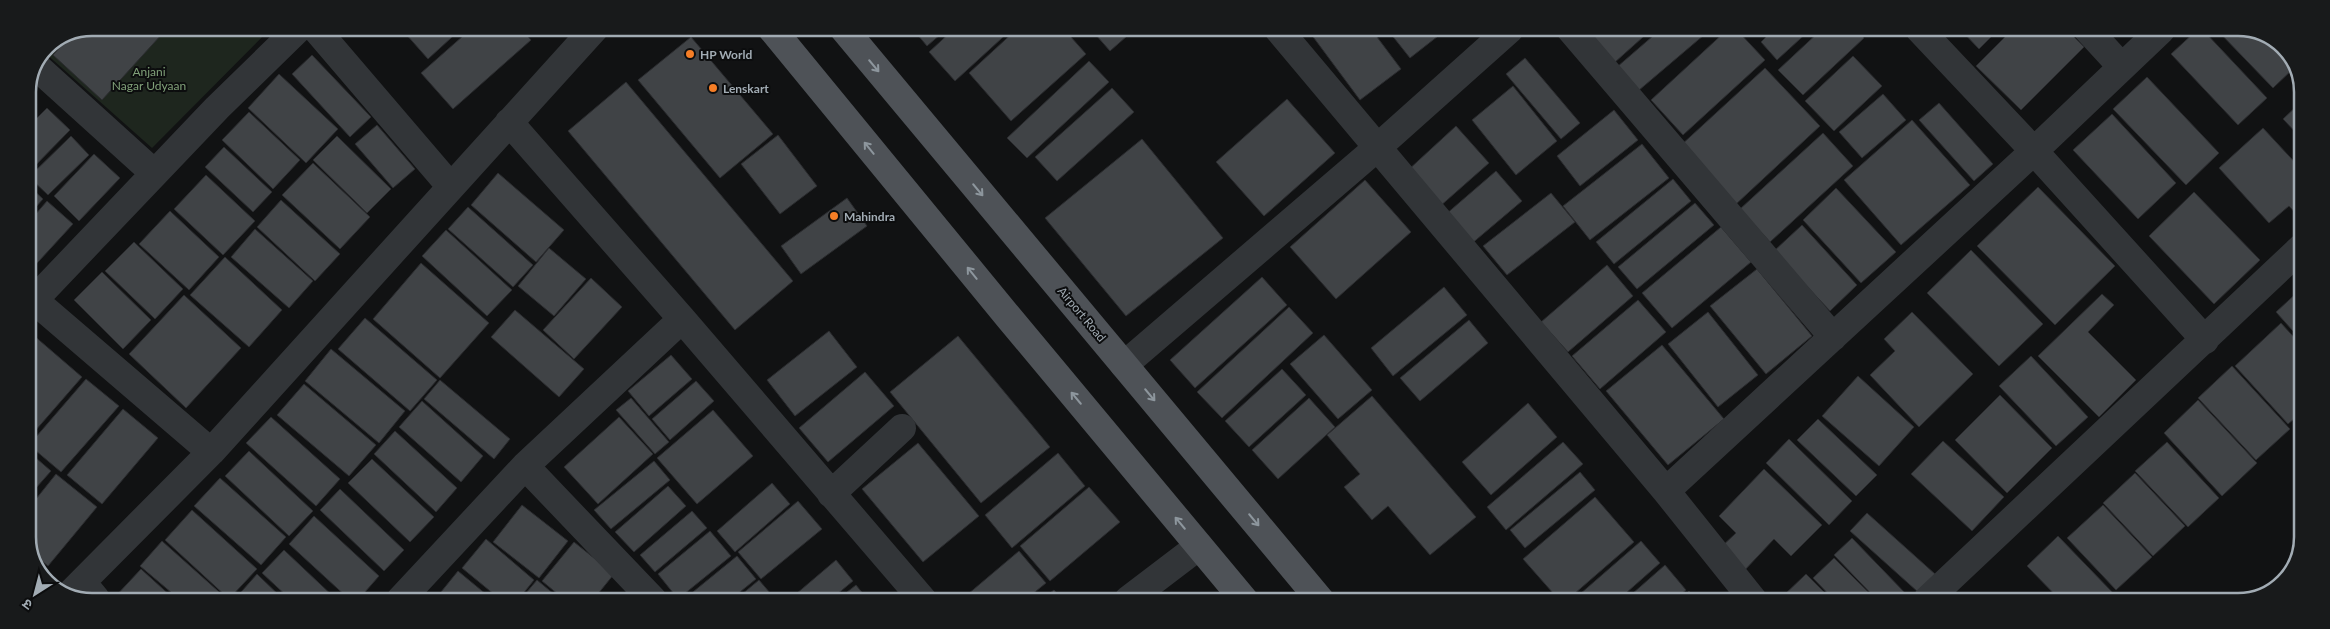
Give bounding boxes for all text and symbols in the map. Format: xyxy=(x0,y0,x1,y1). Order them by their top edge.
place label: HP World xyxy=(700,47,752,62)
marker: HP World xyxy=(684,48,696,60)
one-way arrow xyxy=(868,59,879,72)
park label: Anjani Nagar Udyaan xyxy=(112,64,186,93)
place label: Lenskart xyxy=(723,81,769,96)
marker: Lenskart xyxy=(707,82,719,94)
one-way arrow xyxy=(864,141,875,154)
one-way arrow xyxy=(972,184,984,197)
place label: Mahindra xyxy=(844,209,895,224)
marker: Mahindra xyxy=(828,210,840,222)
one-way arrow xyxy=(967,267,978,280)
street label: Airport Road xyxy=(1055,283,1109,345)
one-way arrow xyxy=(1144,389,1155,402)
one-way arrow xyxy=(1070,392,1082,405)
one-way arrow xyxy=(1248,513,1259,526)
one-way arrow xyxy=(1175,517,1186,530)
north arrow xyxy=(10,569,60,619)
text: उ xyxy=(18,595,35,614)

